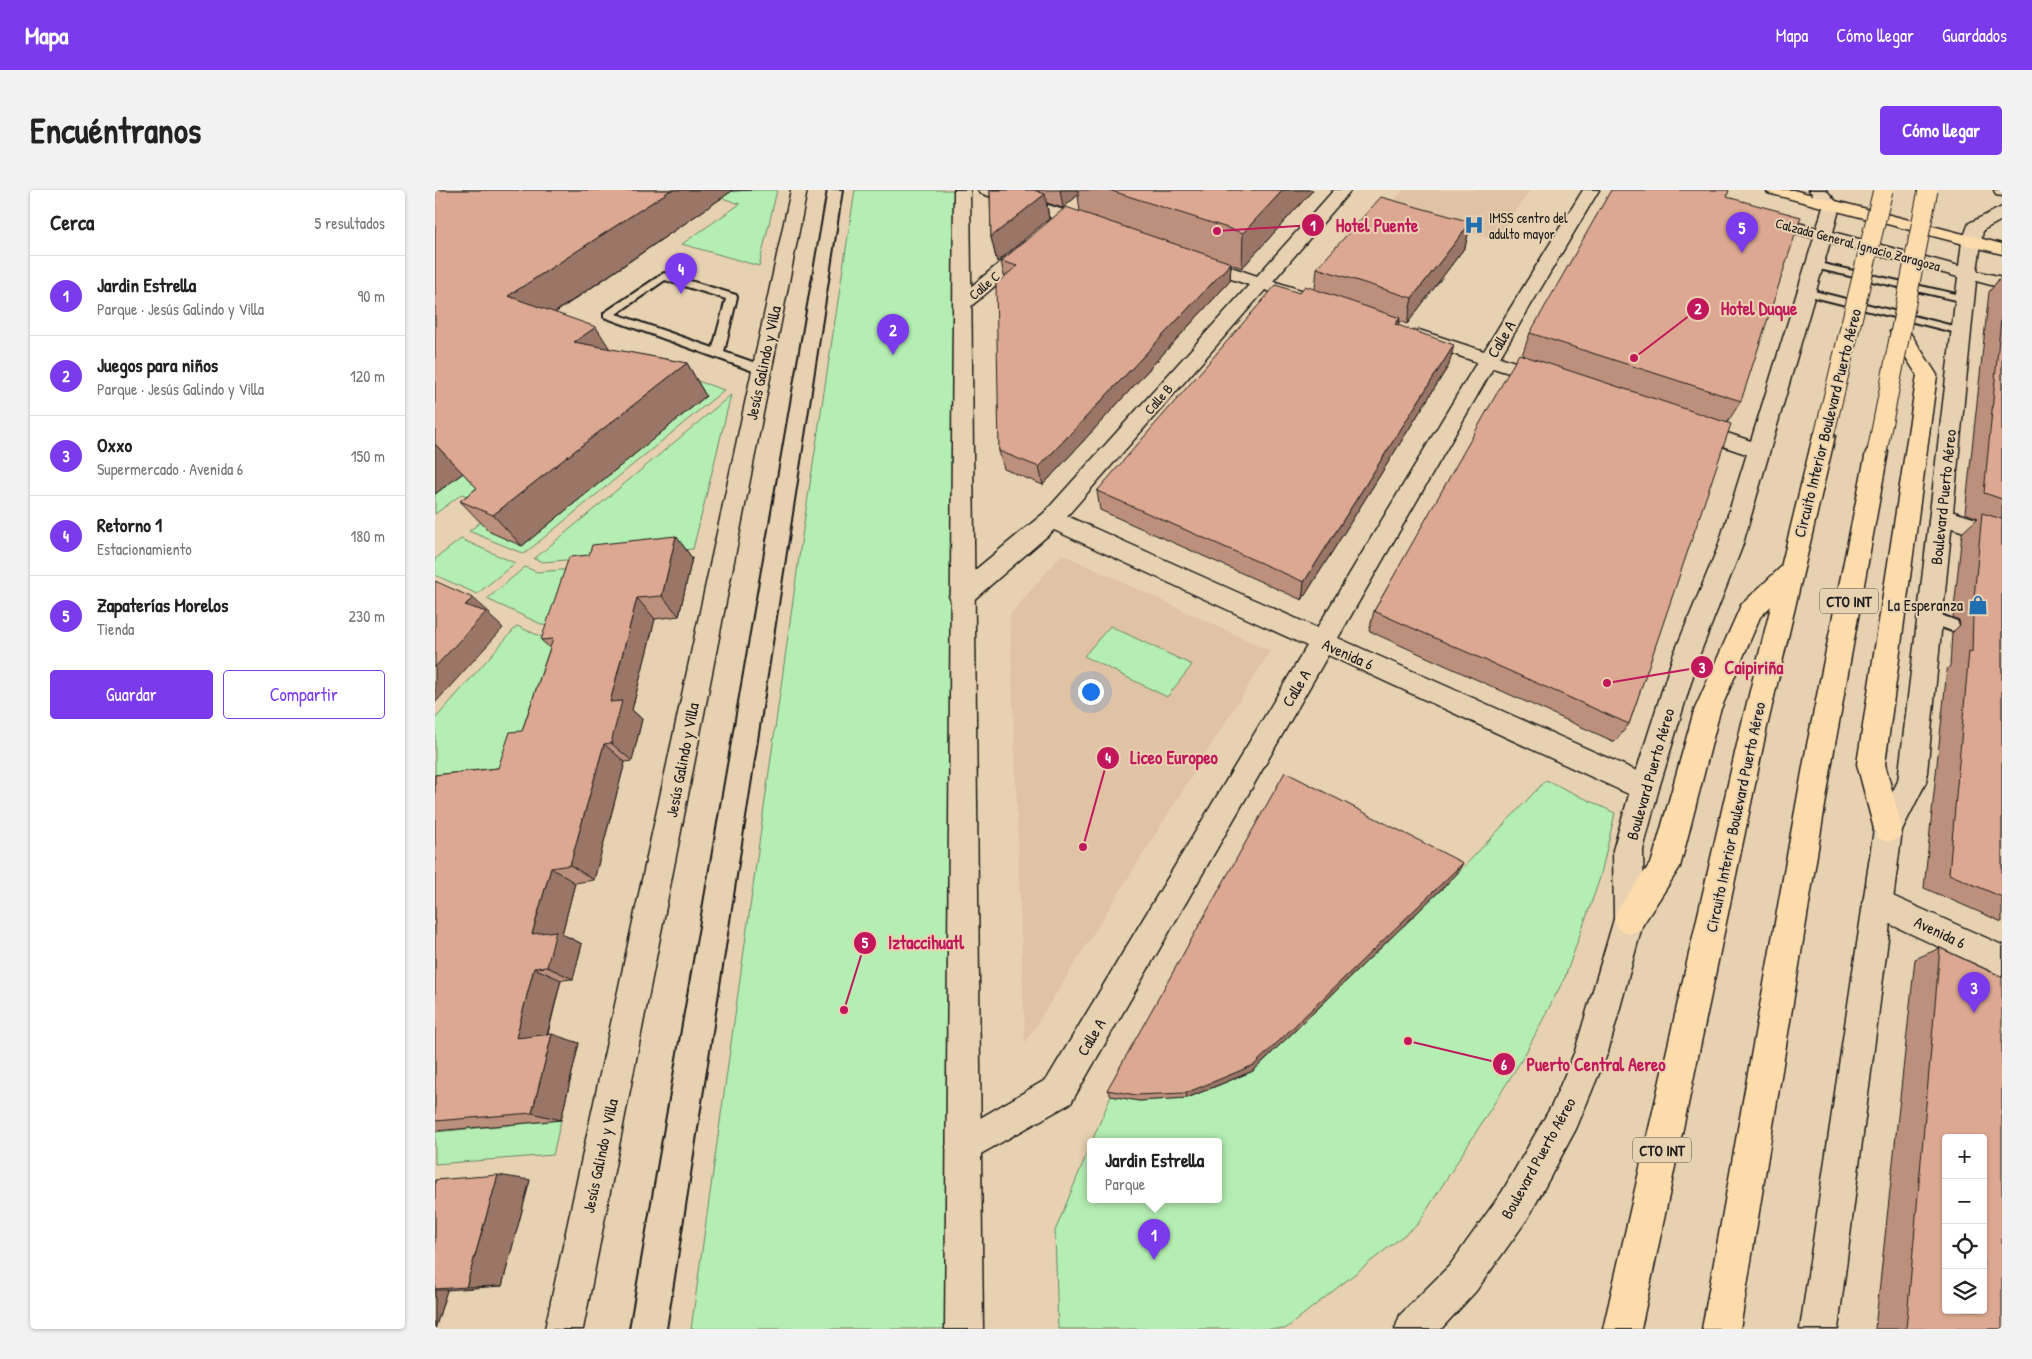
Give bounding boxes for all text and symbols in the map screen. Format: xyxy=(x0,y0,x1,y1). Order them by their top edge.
text: Mapa xyxy=(25,19,68,51)
text: Mapa xyxy=(1776,23,1808,48)
text: Cómo llegar xyxy=(1836,23,1914,48)
text: Guardados xyxy=(1942,23,2007,48)
button: Cómo llegar xyxy=(1880,106,2002,155)
text: Encuéntranos xyxy=(30,107,201,154)
text: Cerca xyxy=(50,208,94,237)
place label: IMSS centro del adulto mayor xyxy=(1489,208,1568,244)
callout: Hotel Puente xyxy=(1301,209,1428,242)
text: 5 resultados xyxy=(315,212,385,234)
pin: 5 xyxy=(1726,212,1758,253)
text: Hotel Puente xyxy=(1336,213,1419,238)
street label: Calzada General Ignacio Zaragoza xyxy=(1773,213,1943,276)
hospital icon: IMSS centro del adulto mayor xyxy=(1463,214,1485,236)
text: 1 xyxy=(1310,215,1316,236)
pin: 4 xyxy=(665,253,697,294)
street label: Calle C xyxy=(964,266,1004,304)
text: Jardin Estrella xyxy=(97,272,196,298)
text: 1 xyxy=(63,285,69,307)
text: 90 m xyxy=(357,285,385,307)
callout: Hotel Duque xyxy=(1686,292,1807,325)
text: Hotel Duque xyxy=(1721,296,1798,322)
text: Parque · Jesús Galindo y Villa xyxy=(97,298,264,320)
text: 2 xyxy=(1694,298,1702,319)
street label: Jesús Galindo y Villa xyxy=(740,304,786,422)
street label: Circuito Interior Boulevard Puerto Aéreo xyxy=(1788,306,1866,540)
pin: 2 xyxy=(877,314,909,355)
street label: Calle A xyxy=(1481,316,1521,362)
text: Juegos para niños xyxy=(97,352,218,378)
text: 2 xyxy=(62,365,70,387)
text: 120 m xyxy=(350,365,385,387)
text: Parque · Jesús Galindo y Villa xyxy=(97,378,264,400)
street label: Calle B xyxy=(1139,380,1177,418)
street label: Boulevard Puerto Aéreo xyxy=(1925,428,1961,566)
text: Oxxo xyxy=(97,432,132,458)
text: 3 xyxy=(62,445,70,467)
text: 150 m xyxy=(351,445,385,467)
text: Supermercado · Avenida 6 xyxy=(97,458,243,480)
text: Retorno 1 xyxy=(97,512,162,538)
text: 4 xyxy=(63,525,69,547)
text: 180 m xyxy=(351,525,385,547)
text: Estacionamiento xyxy=(97,538,192,560)
road number: CTO INT xyxy=(1820,588,1878,614)
text: Zapaterías Morelos xyxy=(97,592,228,618)
place label: La Esperanza xyxy=(1888,594,1963,616)
shop icon: La Esperanza xyxy=(1967,594,1989,616)
text: 5 xyxy=(63,605,69,627)
text: 230 m xyxy=(349,605,385,627)
text: Tienda xyxy=(97,618,134,640)
street label: Avenida 6 xyxy=(1319,633,1377,675)
callout: Caipiriña xyxy=(1689,651,1793,684)
text: Caipiriña xyxy=(1725,655,1784,681)
text: 3 xyxy=(1699,657,1706,678)
street label: Calle A xyxy=(1276,665,1316,711)
button: Guardar xyxy=(50,670,213,719)
button: Compartir xyxy=(223,670,385,719)
your location xyxy=(1078,679,1104,705)
street label: Circuito Interior Boulevard Puerto Aéreo xyxy=(1700,699,1770,934)
street label: Jesús Galindo y Villa xyxy=(660,701,704,819)
street label: Boulevard Puerto Aéreo xyxy=(1621,705,1679,842)
callout: Liceo Europeo xyxy=(1095,741,1228,774)
text: Liceo Europeo xyxy=(1130,745,1219,771)
text: 4 xyxy=(1105,747,1111,768)
street label: Avenida 6 xyxy=(1911,911,1969,953)
callout: Iztaccihuatl xyxy=(853,926,974,959)
text: Iztaccihuatl xyxy=(888,930,965,955)
text: 5 xyxy=(862,932,869,953)
pin: 3 xyxy=(1958,972,1990,1013)
street label: Calle A xyxy=(1071,1014,1111,1060)
callout: Puerto Central Aereo xyxy=(1491,1048,1675,1081)
text: Puerto Central Aereo xyxy=(1526,1052,1666,1077)
text: 6 xyxy=(1501,1054,1507,1075)
street label: Boulevard Puerto Aéreo xyxy=(1495,1093,1581,1223)
street label: Jesús Galindo y Villa xyxy=(577,1097,623,1215)
map controls xyxy=(1942,1134,1987,1314)
button: + xyxy=(1942,1134,1987,1179)
popup xyxy=(1087,1138,1222,1203)
road number: CTO INT xyxy=(1633,1138,1691,1162)
text: Jardin Estrella xyxy=(1105,1147,1204,1173)
text: Parque xyxy=(1105,1173,1145,1195)
button: − xyxy=(1942,1179,1987,1224)
pin: 1 xyxy=(1138,1219,1170,1260)
button: locate xyxy=(1942,1224,1987,1269)
button: layers xyxy=(1942,1269,1987,1314)

